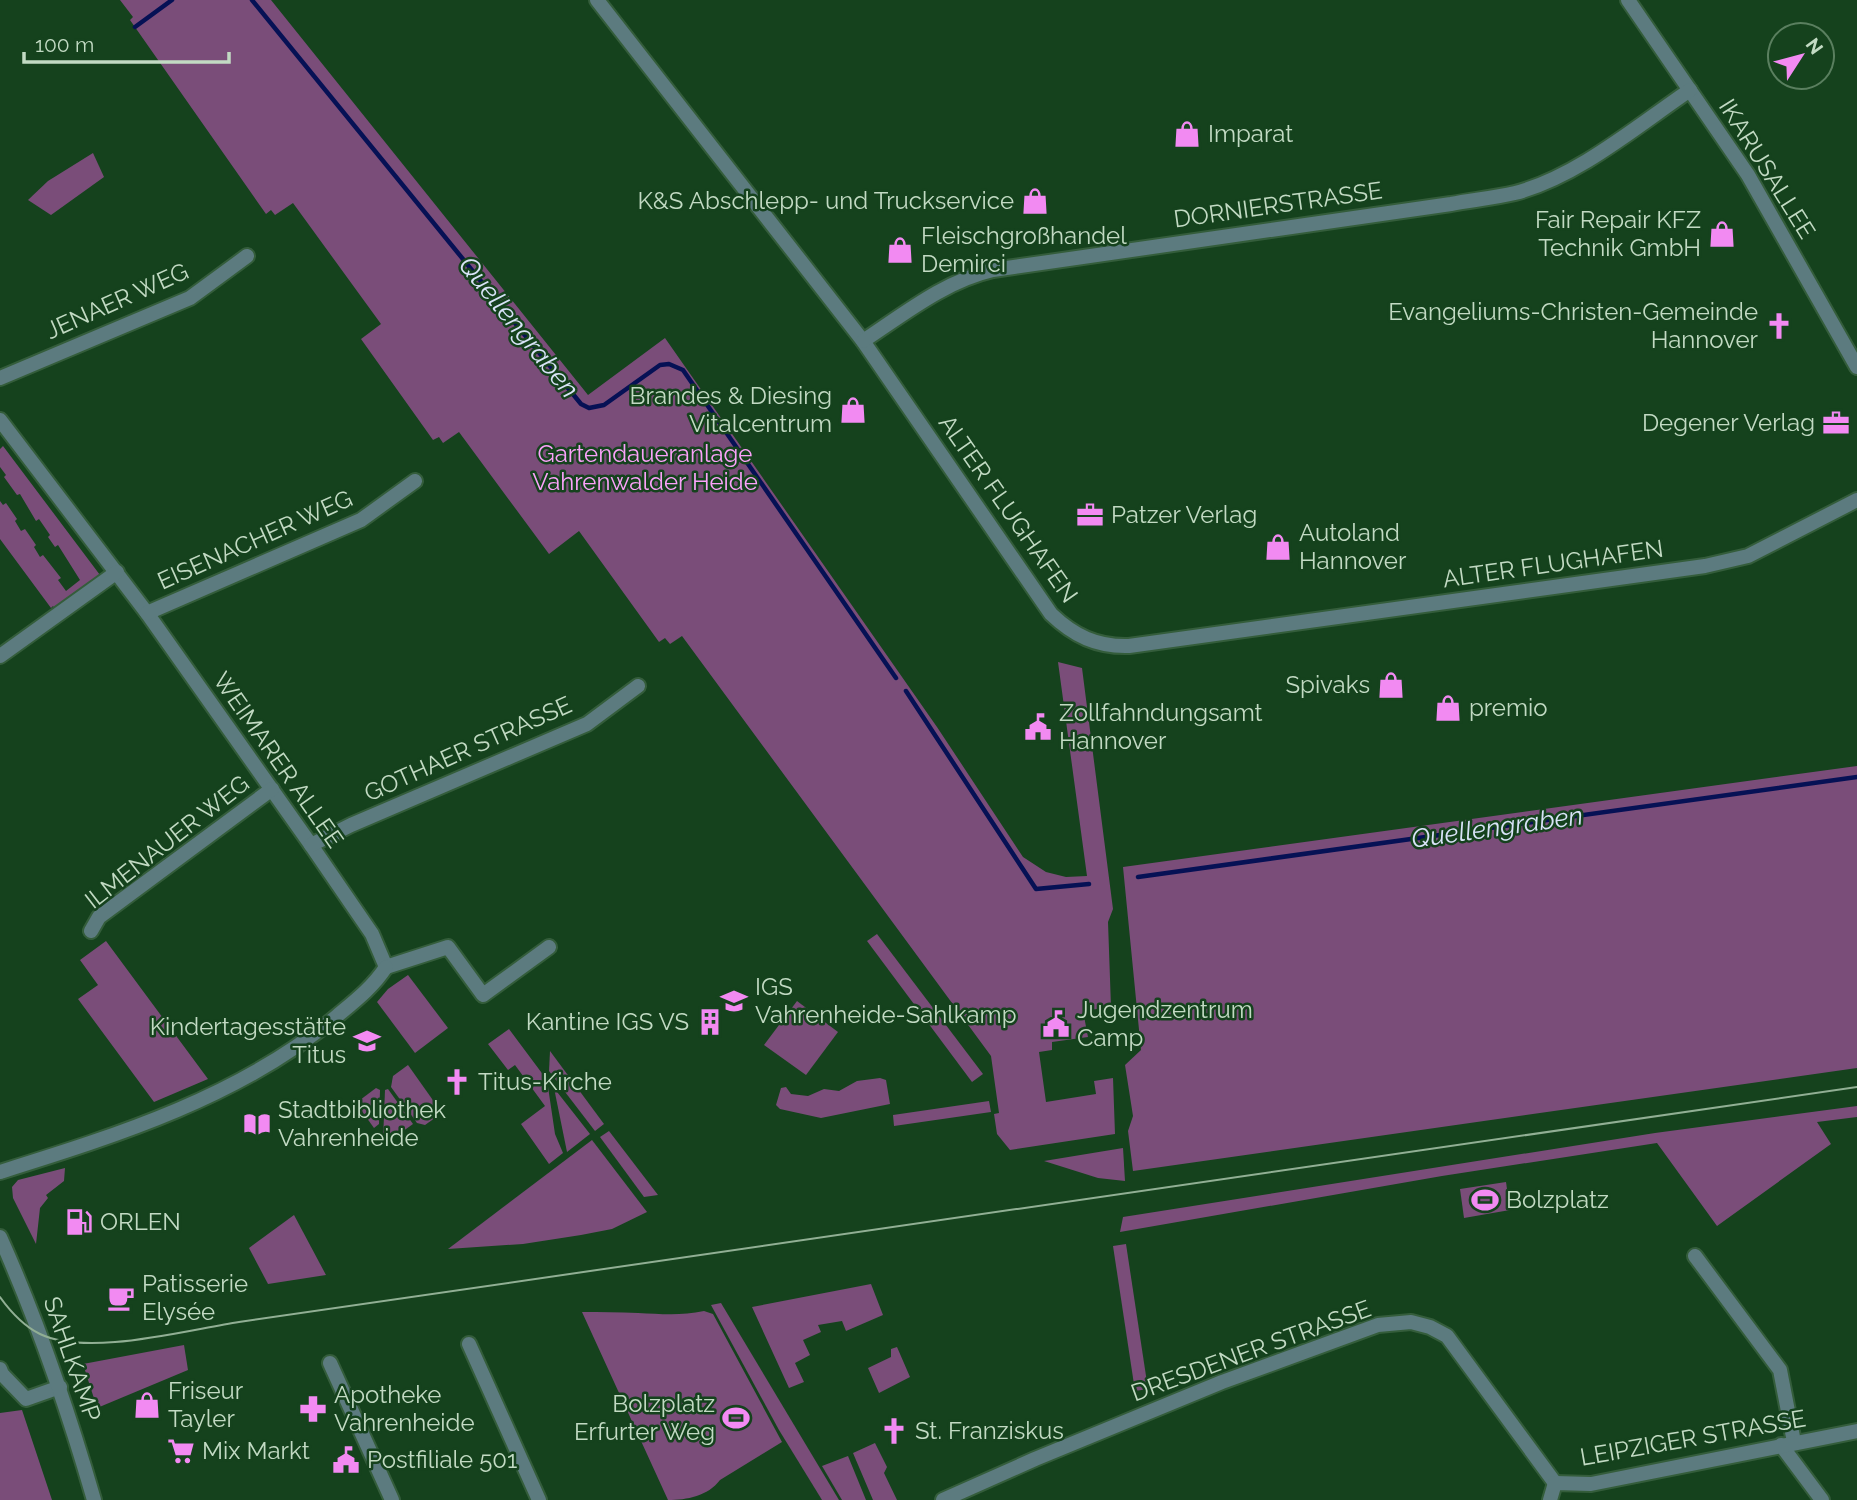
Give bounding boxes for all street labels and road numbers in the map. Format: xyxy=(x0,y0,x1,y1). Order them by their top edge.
street label: IKARUSALLEE xyxy=(1713,94,1822,244)
street label: DORNIERSTRASSE xyxy=(1172,176,1384,233)
street label: JENAER WEG xyxy=(41,256,193,345)
street label: ALTER FLUGHAFEN xyxy=(933,409,1084,608)
street label: EISENACHER WEG xyxy=(153,484,357,596)
street label: ALTER FLUGHAFEN xyxy=(1441,534,1665,593)
street label: WEIMARER ALLEE xyxy=(207,666,350,853)
street label: GOTHAER STRASSE xyxy=(360,690,576,807)
street label: ILMENAUER WEG xyxy=(79,769,254,915)
street label: SAHLKAMP xyxy=(38,1293,107,1425)
street label: DRESDENER STRASSE xyxy=(1127,1294,1375,1407)
street label: LEIPZIGER STRASSE xyxy=(1578,1403,1808,1472)

